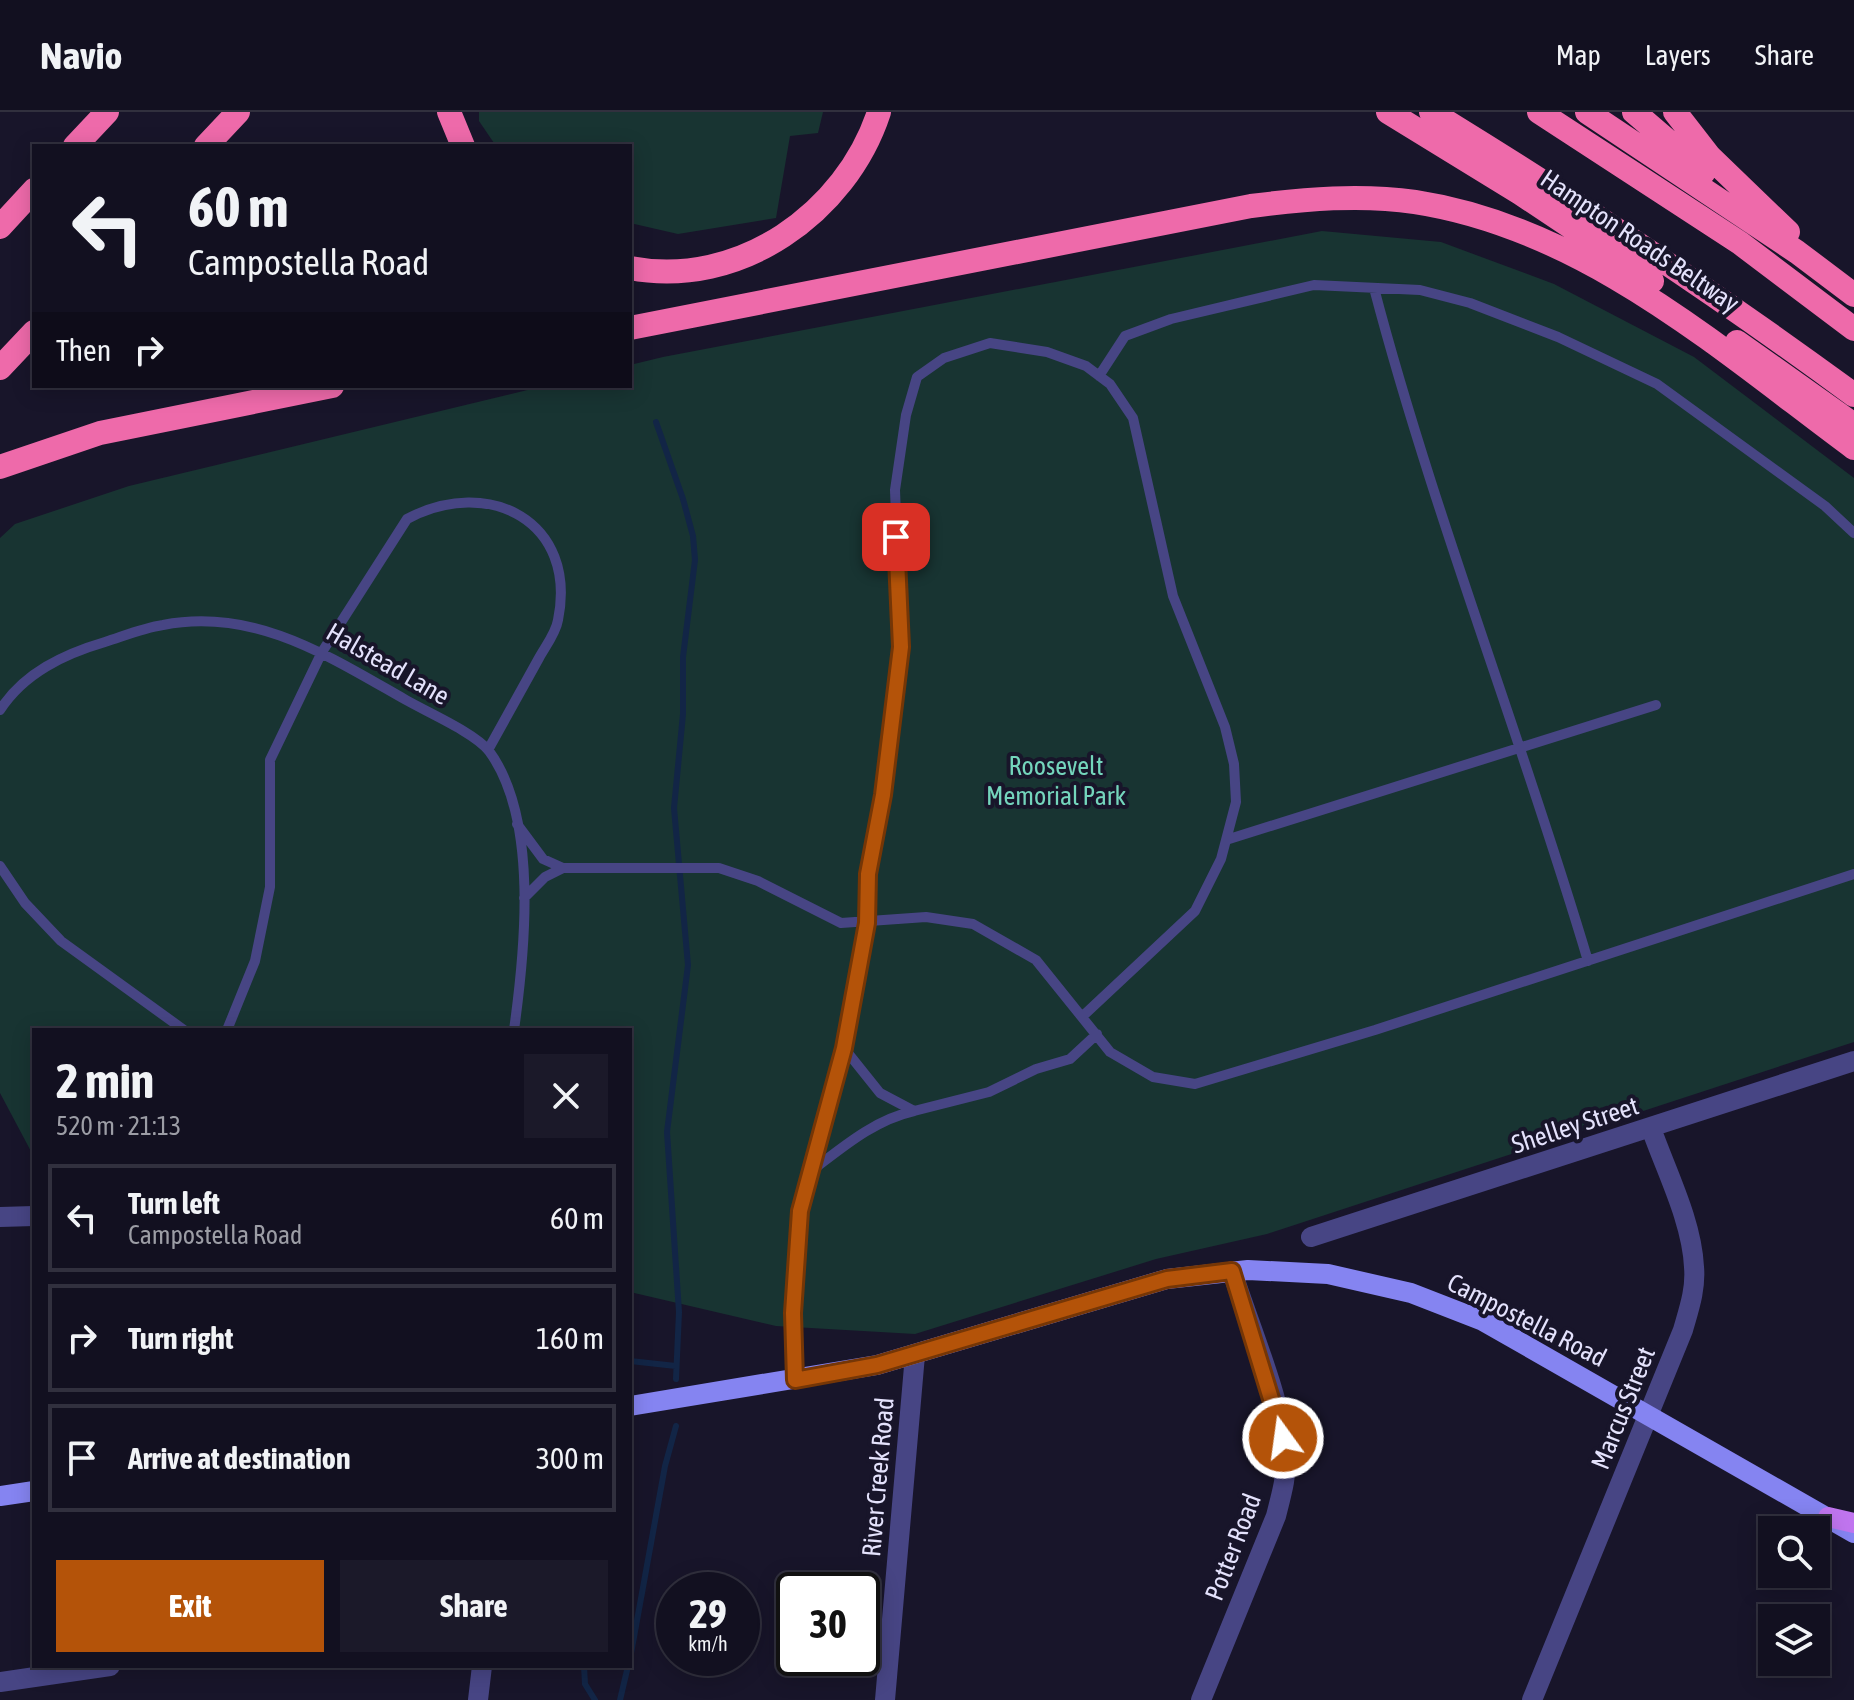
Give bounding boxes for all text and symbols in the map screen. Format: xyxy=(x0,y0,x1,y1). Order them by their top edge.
text: Navio xyxy=(40,34,122,77)
text: Map xyxy=(1556,39,1601,71)
text: Layers xyxy=(1645,39,1711,71)
text: Share xyxy=(1755,39,1814,71)
street label: Hampton Roads Beltway xyxy=(1535,163,1745,319)
text: 60 m xyxy=(188,175,289,239)
icon: left xyxy=(56,176,160,280)
text: Campostella Road xyxy=(188,241,429,283)
icon: right xyxy=(127,328,171,372)
text: Then xyxy=(56,333,111,367)
pin xyxy=(862,503,930,571)
icon: arrive xyxy=(874,515,918,559)
street label: Halstead Lane xyxy=(321,617,455,711)
park label: Roosevelt Memorial Park xyxy=(986,751,1126,811)
text: 2 min xyxy=(56,1053,154,1108)
button: close xyxy=(524,1054,608,1138)
street label: Shelley Street xyxy=(1508,1090,1642,1160)
text: 520 m · 21:13 xyxy=(56,1111,181,1141)
text: Turn left xyxy=(128,1186,220,1220)
icon: left xyxy=(60,1196,104,1240)
text: 60 m xyxy=(550,1201,604,1235)
text: Campostella Road xyxy=(128,1220,302,1250)
street label: Campostella Road xyxy=(1443,1267,1611,1373)
icon: right xyxy=(60,1316,104,1360)
text: Turn right xyxy=(128,1321,234,1355)
text: 160 m xyxy=(536,1321,604,1355)
street label: Marcus Street xyxy=(1585,1343,1661,1473)
street label: River Creek Road xyxy=(856,1396,900,1558)
position arrow xyxy=(1241,1396,1325,1480)
icon: arrive xyxy=(60,1436,104,1480)
text: Arrive at destination xyxy=(128,1441,350,1475)
text: 300 m xyxy=(536,1441,604,1475)
street label: Potter Road xyxy=(1199,1489,1267,1605)
map controls xyxy=(1758,1516,1830,1676)
button: search xyxy=(1758,1516,1830,1588)
button: Exit xyxy=(56,1560,324,1652)
button: Share xyxy=(340,1560,608,1652)
speed limit sign: 30 xyxy=(776,1572,880,1676)
text: 29 xyxy=(689,1591,727,1636)
button: layers xyxy=(1758,1604,1830,1676)
text: km/h xyxy=(688,1632,728,1655)

